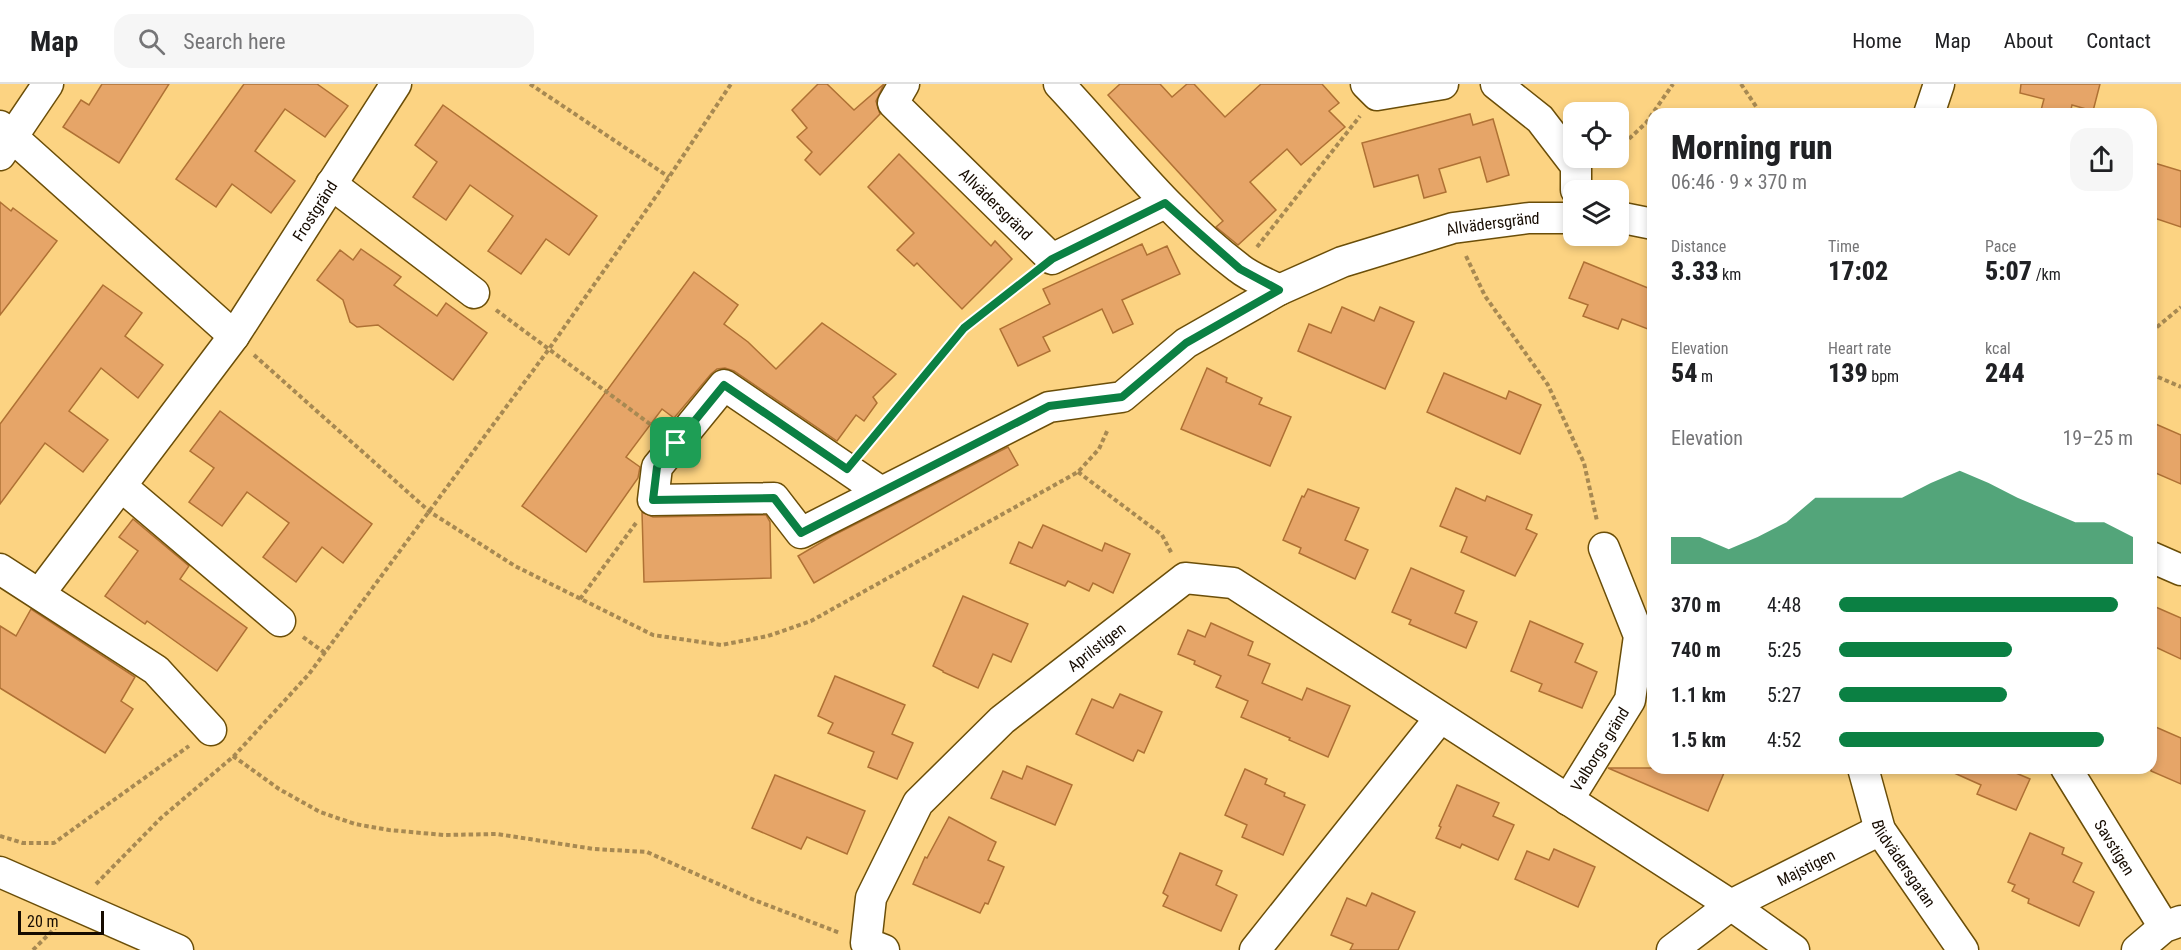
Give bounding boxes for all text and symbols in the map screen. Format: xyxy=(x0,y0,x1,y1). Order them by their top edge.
search box xyxy=(114,14,534,68)
text: Map xyxy=(30,25,78,58)
icon: search xyxy=(135,25,168,58)
text: Search here xyxy=(183,29,286,54)
text: Home xyxy=(1852,29,1902,53)
text: Map xyxy=(1935,29,1971,53)
text: About xyxy=(2004,29,2053,53)
text: Contact xyxy=(2086,29,2151,53)
map controls xyxy=(1563,102,1629,246)
button: locate xyxy=(1563,102,1629,168)
text: Morning run xyxy=(1671,128,1833,167)
button: share xyxy=(2070,128,2133,191)
street label: Allvädersgränd xyxy=(955,164,1036,244)
text: 06:46 · 9 × 370 m xyxy=(1671,170,1807,194)
street label: Frostgränd xyxy=(288,177,341,244)
button: layers xyxy=(1563,180,1629,246)
street label: Allvädersgränd xyxy=(1443,208,1540,239)
text: Distance xyxy=(1671,237,1726,256)
text: Time xyxy=(1828,237,1860,256)
text: Pace xyxy=(1985,237,2016,256)
text: 3.33 xyxy=(1671,256,1718,286)
text: 17:02 xyxy=(1828,256,1888,286)
text: 5:07 xyxy=(1985,256,2032,286)
text: km xyxy=(1718,265,1741,284)
text: /km xyxy=(2032,265,2061,284)
text: Elevation xyxy=(1671,339,1729,358)
text: Heart rate xyxy=(1828,339,1891,358)
text: kcal xyxy=(1985,339,2011,358)
text: 54 xyxy=(1671,358,1697,388)
text: 139 xyxy=(1828,358,1868,388)
text: 244 xyxy=(1985,358,2025,388)
text: m xyxy=(1697,367,1713,386)
text: bpm xyxy=(1868,367,1899,386)
pin xyxy=(650,417,701,468)
icon: arrive xyxy=(659,426,692,459)
text: Elevation xyxy=(1671,426,1743,450)
text: 19–25 m xyxy=(2062,426,2133,450)
text: 370 m xyxy=(1671,593,1721,617)
text: 4:48 xyxy=(1767,593,1801,617)
street label: Aprilstigen xyxy=(1064,618,1129,675)
text: 740 m xyxy=(1671,638,1721,662)
text: 5:25 xyxy=(1767,638,1801,662)
text: 1.1 km xyxy=(1671,683,1726,707)
text: 5:27 xyxy=(1767,683,1801,707)
street label: Valborgs gränd xyxy=(1566,704,1633,795)
text: 1.5 km xyxy=(1671,728,1726,752)
text: 4:52 xyxy=(1767,728,1801,752)
street label: Savstigen xyxy=(2091,816,2139,878)
street label: Blidvädersgatan xyxy=(1868,818,1940,911)
street label: Majstigen xyxy=(1774,845,1838,890)
scale bar xyxy=(18,908,104,936)
text: 20 m xyxy=(27,912,59,931)

